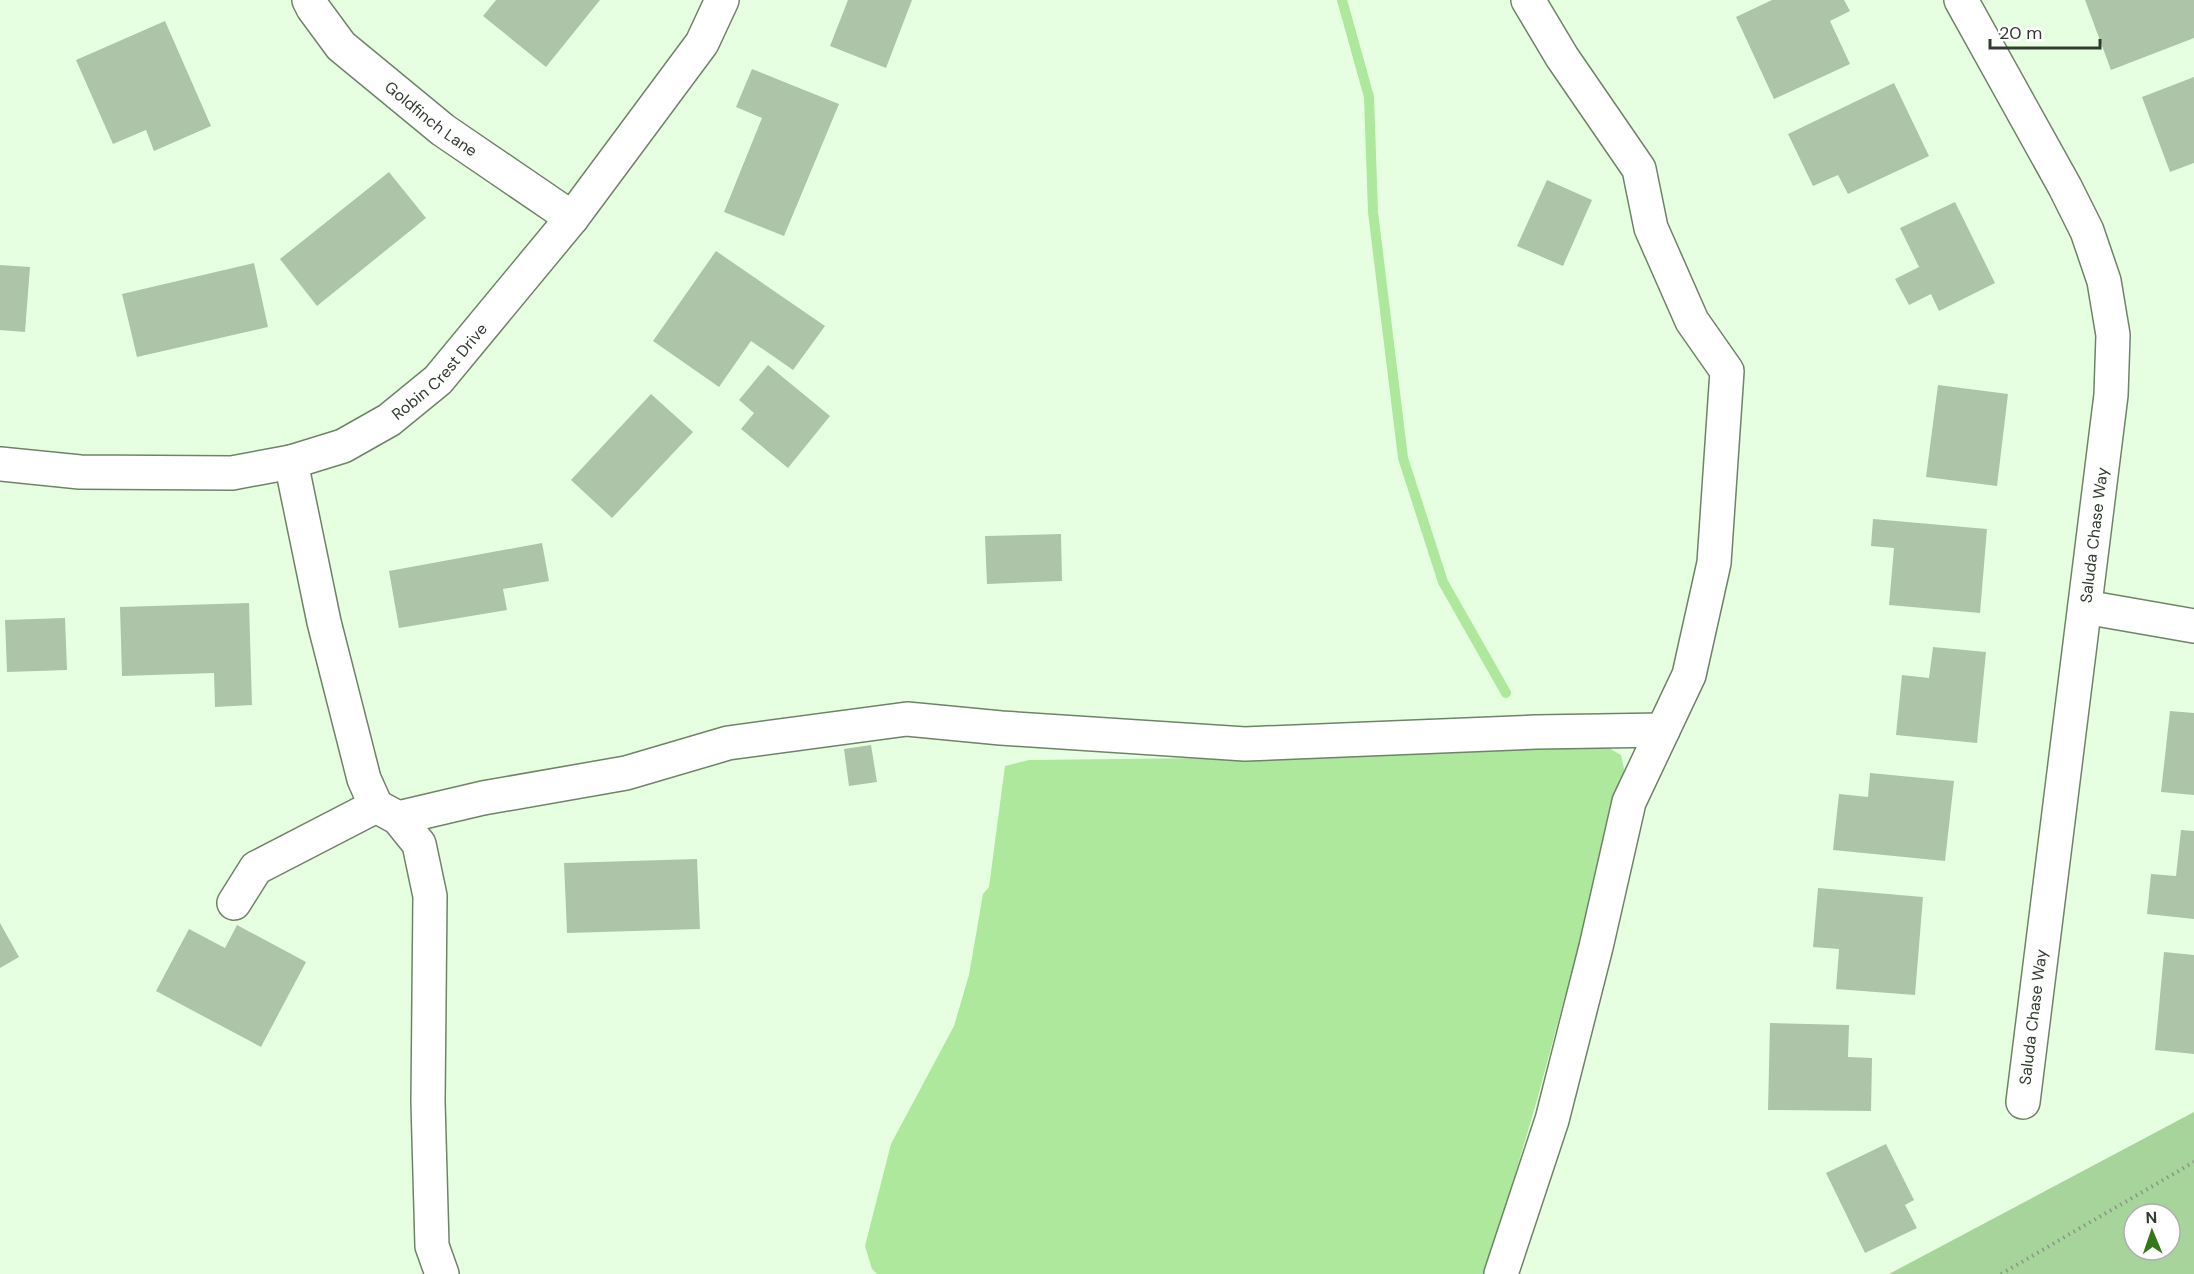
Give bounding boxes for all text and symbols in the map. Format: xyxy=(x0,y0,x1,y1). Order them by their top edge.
scale bar xyxy=(1990,12,2100,50)
text: 20 m xyxy=(1999,21,2042,45)
street label: Goldfinch Lane xyxy=(381,76,482,161)
street label: Robin Crest Drive xyxy=(387,318,491,424)
street label: Saluda Chase Way xyxy=(2075,466,2113,604)
street label: Saluda Chase Way xyxy=(2014,948,2052,1086)
north arrow xyxy=(2122,1202,2182,1262)
text: N xyxy=(2145,1207,2158,1228)

